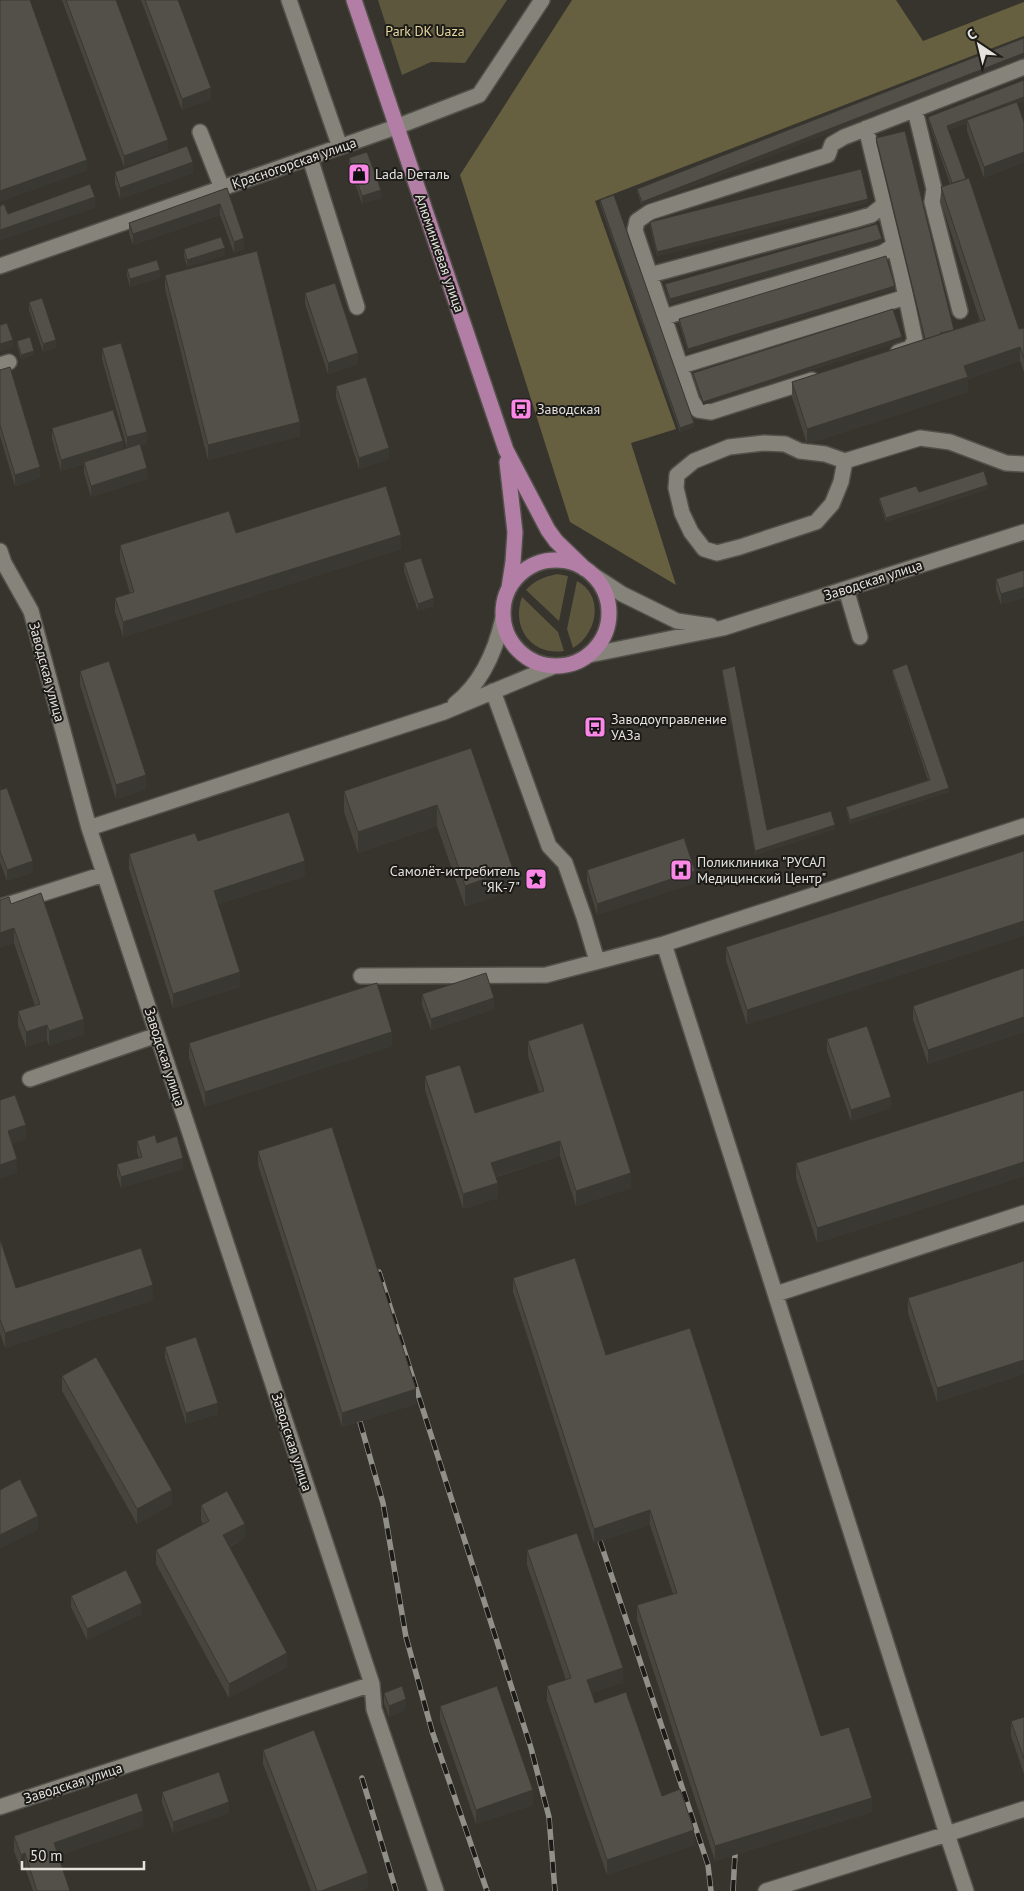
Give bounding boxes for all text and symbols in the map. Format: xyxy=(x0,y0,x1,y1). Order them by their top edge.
north arrow xyxy=(954,20,1004,70)
park label: Park DK Uaza xyxy=(385,22,465,40)
text: С xyxy=(963,25,980,44)
street label: Красногорская улица xyxy=(229,133,359,193)
shop icon: Lada Dеталь xyxy=(347,162,371,186)
place label: Lada Dеталь xyxy=(375,165,450,183)
street label: Алюминиевая улица xyxy=(411,191,469,315)
bus stop icon: Заводская xyxy=(509,397,533,421)
place label: Заводская xyxy=(537,400,600,418)
street label: Заводская улица xyxy=(821,556,925,604)
street label: Заводская улица xyxy=(25,620,69,724)
place label: Заводоуправление УАЗа xyxy=(611,710,727,744)
bus stop icon: Заводоуправление УАЗа xyxy=(583,715,607,739)
place label: Поликлиника "РУСАЛ Медицинский Центр" xyxy=(697,853,826,887)
hospital icon: Поликлиника "РУСАЛ Медицинский Центр" xyxy=(669,858,693,882)
place label: Самолёт-истребитель "ЯК-7" xyxy=(390,862,520,896)
place icon: Самолёт-истребитель "ЯК-7" xyxy=(524,867,548,891)
street label: Заводская улица xyxy=(141,1005,189,1109)
street label: Заводская улица xyxy=(268,1390,316,1494)
street label: Заводская улица xyxy=(21,1759,125,1807)
scale bar xyxy=(22,1838,145,1870)
text: 50 m xyxy=(30,1846,63,1865)

